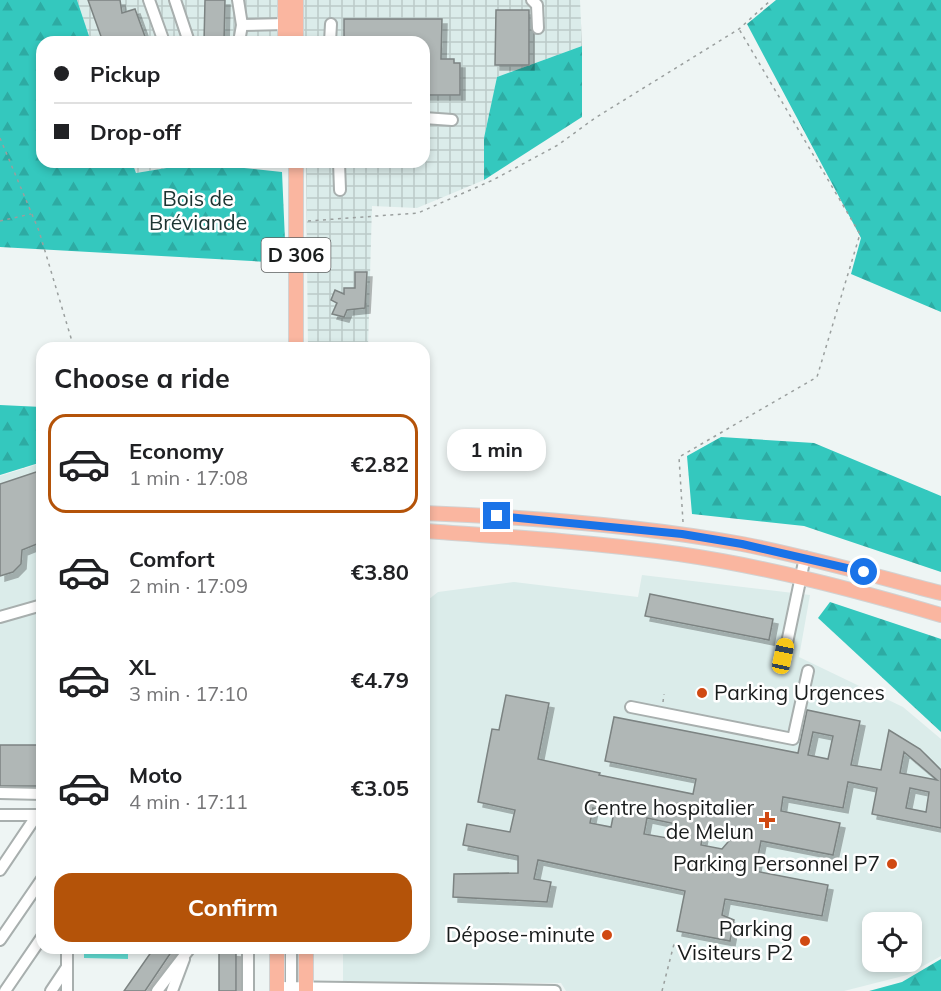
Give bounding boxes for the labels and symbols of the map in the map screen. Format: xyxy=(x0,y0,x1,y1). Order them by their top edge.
park label: Bois de Bréviande xyxy=(149,185,247,235)
road number: D 306 xyxy=(262,238,330,272)
callout: 1 min xyxy=(448,429,546,471)
route end xyxy=(483,502,510,529)
route start xyxy=(850,558,877,585)
car xyxy=(770,637,796,675)
place label: Parking Urgences xyxy=(714,679,885,705)
marker: Parking Urgences xyxy=(695,686,709,700)
place label: Centre hospitalier de Melun xyxy=(584,794,754,844)
marker: Centre hospitalier de Melun xyxy=(758,811,776,829)
place label: Parking Personnel P7 xyxy=(673,850,880,876)
marker: Parking Personnel P7 xyxy=(885,857,899,871)
place label: Parking Visiteurs P2 xyxy=(677,915,793,965)
place label: Dépose-minute xyxy=(446,921,595,947)
marker: Dépose-minute xyxy=(600,928,614,942)
marker: Parking Visiteurs P2 xyxy=(798,934,812,948)

